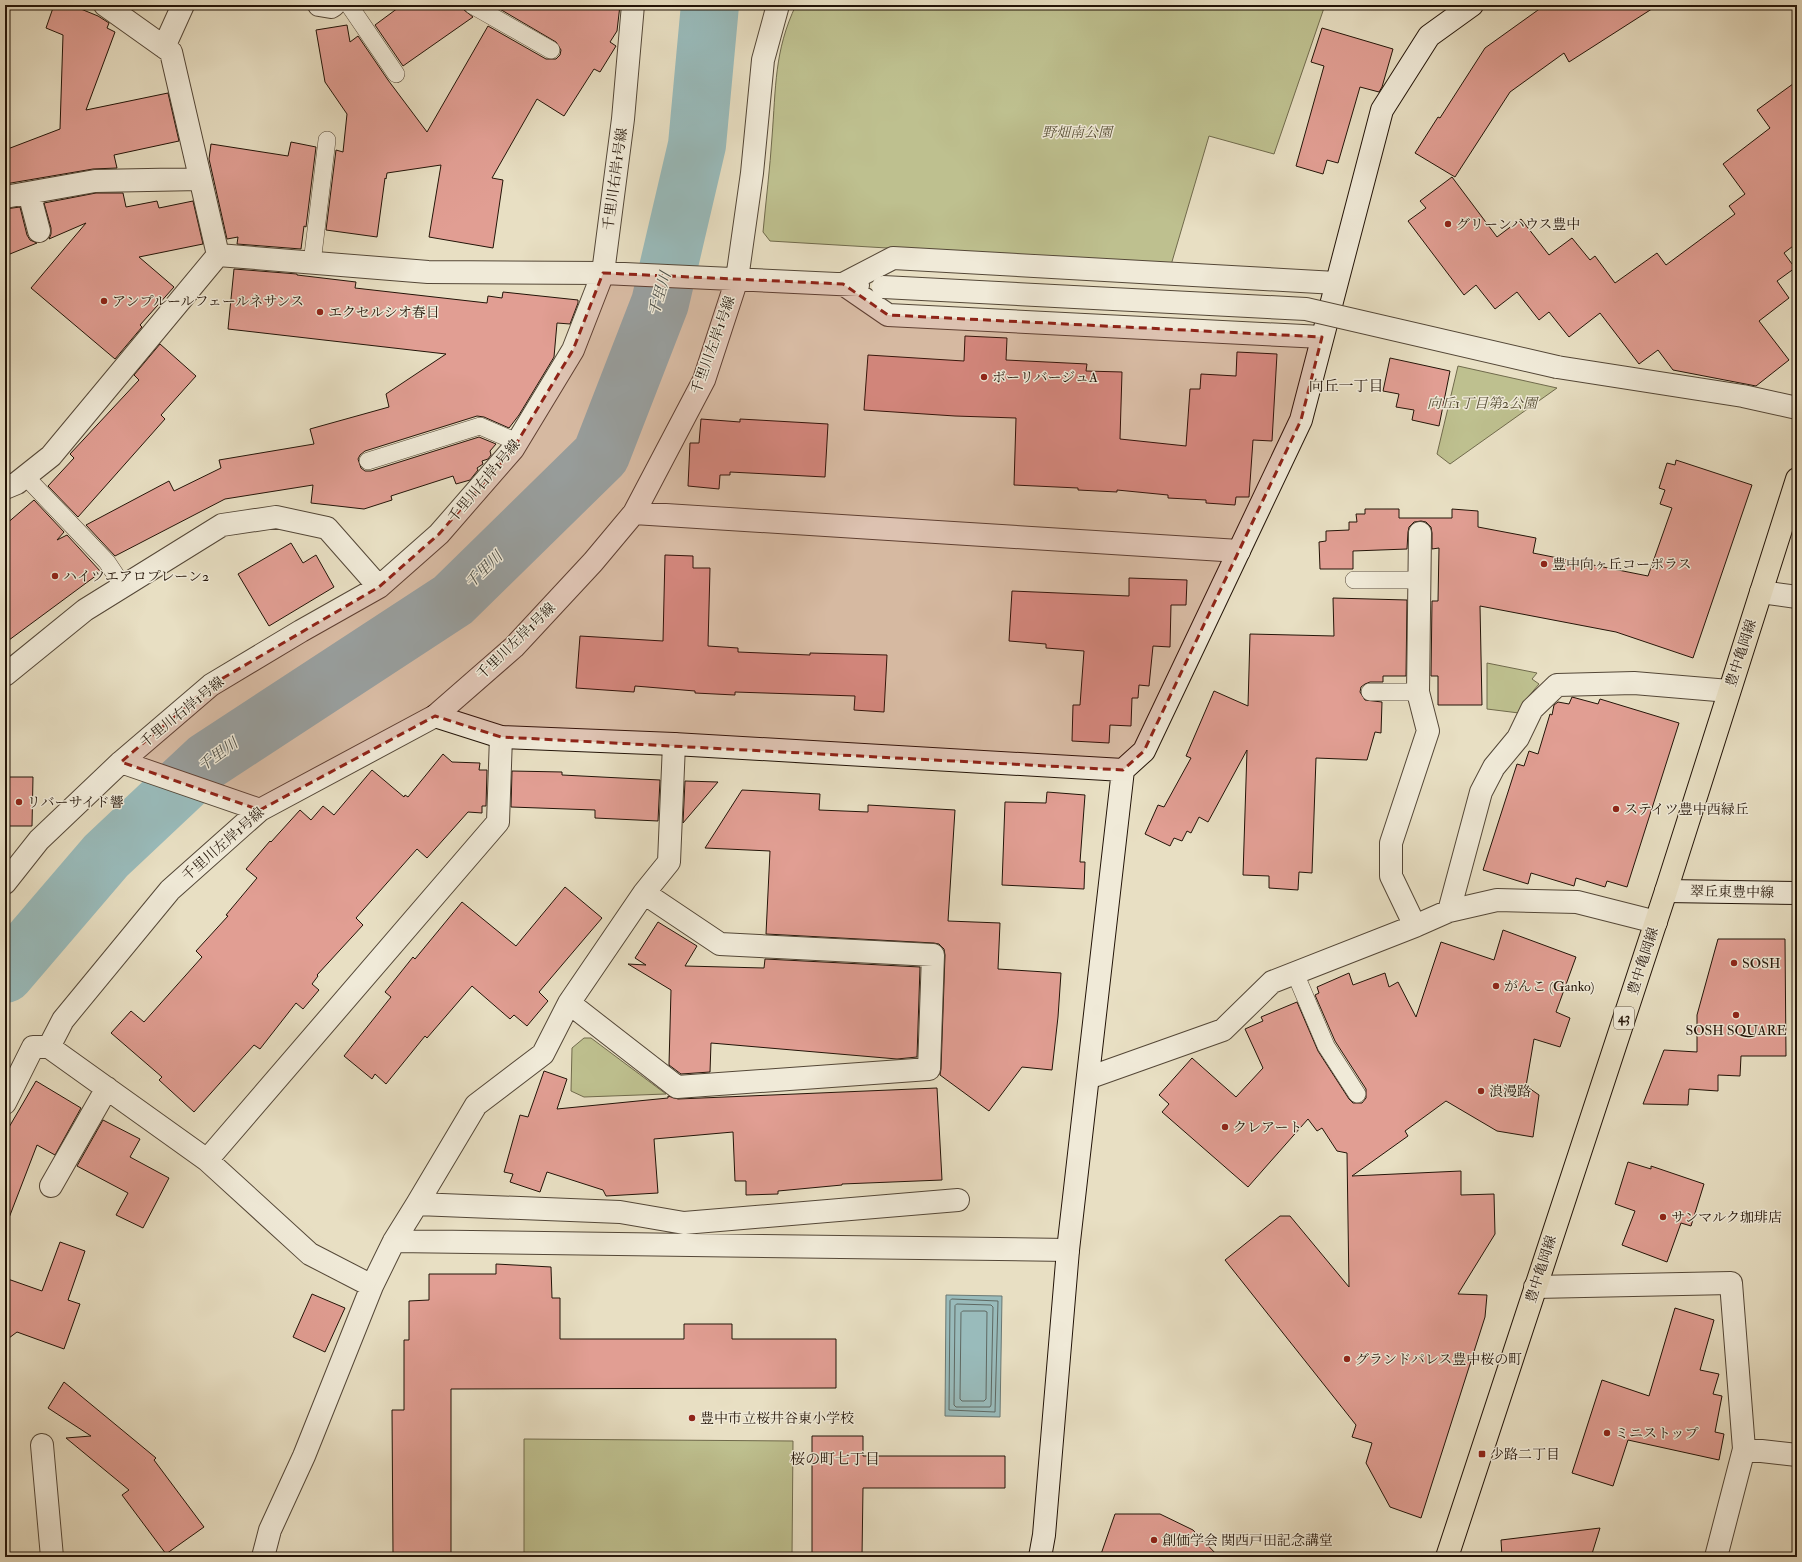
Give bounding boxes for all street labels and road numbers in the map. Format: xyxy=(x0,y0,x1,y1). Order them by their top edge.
street label: 千里川右岸1号線 xyxy=(599,127,631,231)
street label: 千里川左岸1号線 xyxy=(687,294,739,396)
street label: 千里川右岸1号線 xyxy=(444,436,524,526)
street label: 千里川左岸1号線 xyxy=(473,599,559,683)
street label: 豊中亀岡線 xyxy=(1722,617,1760,689)
street label: 千里川右岸1号線 xyxy=(137,673,227,751)
street label: 千里川左岸1号線 xyxy=(179,804,267,884)
street label: 翠丘東豊中線 xyxy=(1690,883,1774,901)
street label: 豊中亀岡線 xyxy=(1624,925,1662,997)
road number: 43 xyxy=(1614,1007,1634,1029)
street label: 豊中亀岡線 xyxy=(1522,1233,1560,1305)

